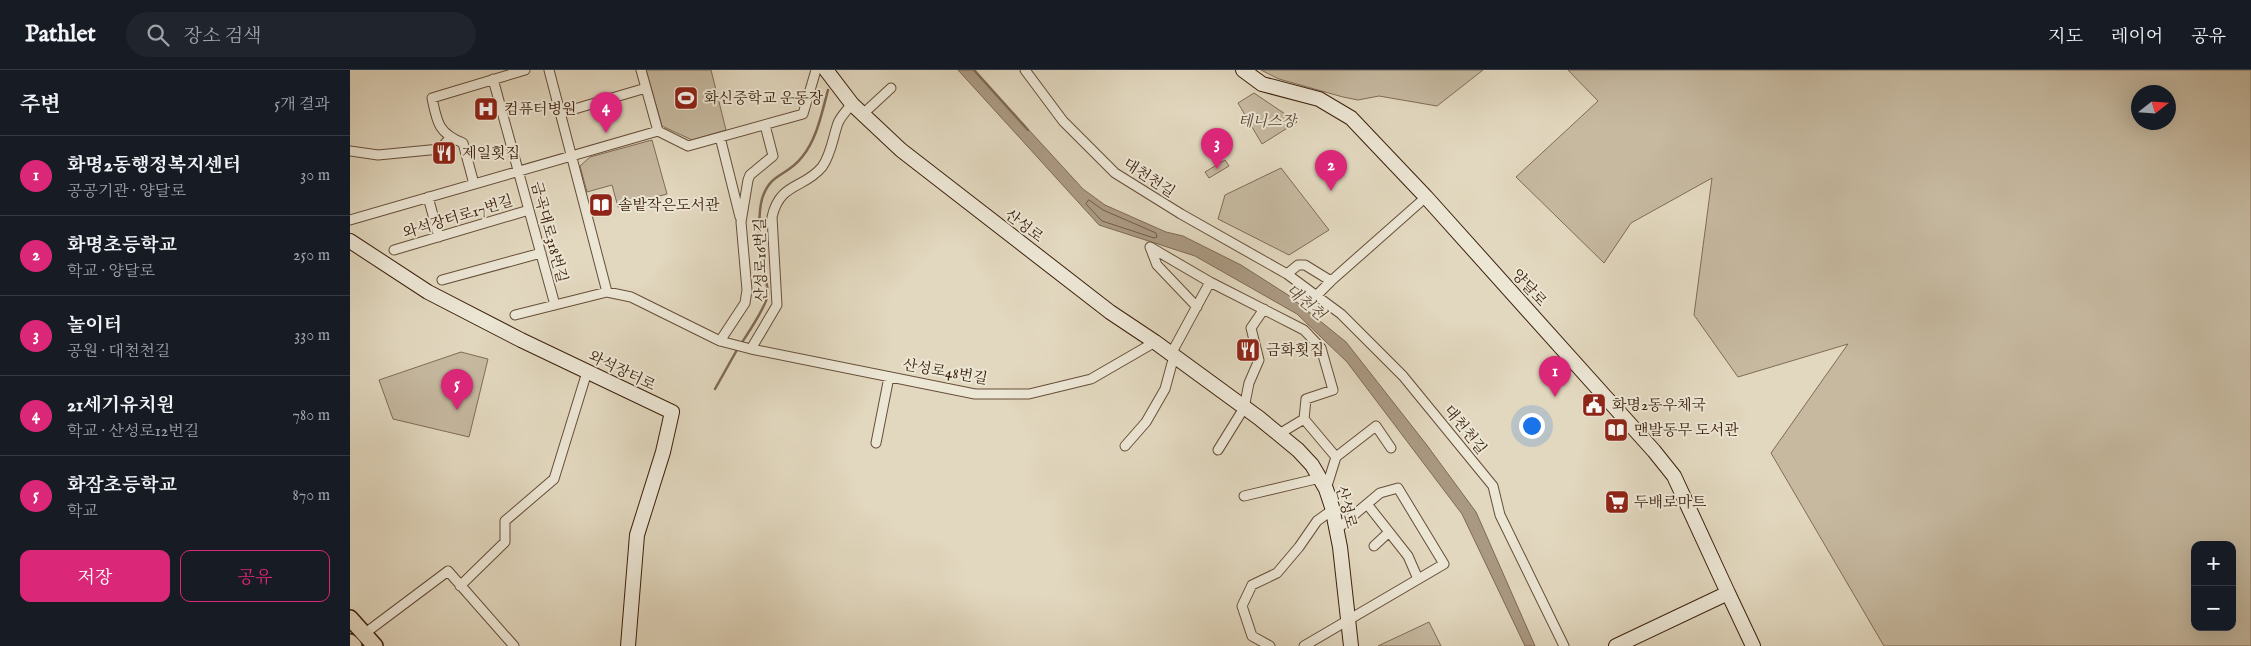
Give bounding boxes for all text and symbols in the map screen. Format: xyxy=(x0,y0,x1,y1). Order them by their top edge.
search box xyxy=(126,12,476,57)
text: Pathlet xyxy=(25,19,96,50)
icon: search xyxy=(144,21,172,49)
text: 장소 검색 xyxy=(184,25,261,49)
text: 지도 xyxy=(2048,26,2083,49)
text: 레이어 xyxy=(2111,26,2163,49)
text: 공유 xyxy=(2191,26,2226,49)
sports icon: 화신중학교 운동장 xyxy=(673,85,699,111)
north arrow xyxy=(2131,85,2176,130)
place label: 화신중학교 운동장 xyxy=(704,89,824,108)
text: 주변 xyxy=(20,92,61,119)
pin: 4 xyxy=(590,92,622,133)
text: 5개 결과 xyxy=(274,95,330,115)
hospital icon: 컴퓨터병원 xyxy=(473,96,499,122)
place label: 컴퓨터병원 xyxy=(504,100,576,119)
park label: 테니스장 xyxy=(1238,112,1298,131)
pin: 3 xyxy=(1201,128,1233,169)
restaurant icon: 제일횟집 xyxy=(431,140,457,166)
place label: 제일횟집 xyxy=(462,144,520,163)
pin: 2 xyxy=(1315,150,1347,191)
text: 화명2동행정복지센터 xyxy=(67,154,241,178)
street label: 대천천길 xyxy=(1120,154,1178,202)
text: 1 xyxy=(33,166,39,186)
text: 30 m xyxy=(300,166,330,186)
street label: 금곡대로318번길 xyxy=(526,179,572,285)
text: 공공기관 · 양달로 xyxy=(67,182,186,202)
street label: 와석장터로17번길 xyxy=(401,191,515,243)
library icon: 솔밭작은도서관 xyxy=(588,192,614,218)
place label: 솔밭작은도서관 xyxy=(618,196,720,215)
street label: 산성로 xyxy=(1001,205,1047,247)
street label: 산성로16번길 xyxy=(751,218,771,302)
text: 화명초등학교 xyxy=(67,234,177,258)
text: 2 xyxy=(32,246,40,266)
text: 250 m xyxy=(293,246,330,266)
text: 학교 · 양달로 xyxy=(67,262,155,282)
street label: 양달로 xyxy=(1507,265,1551,311)
water label: 대천천 xyxy=(1281,280,1330,327)
text: 놀이터 xyxy=(67,314,122,338)
text: 3 xyxy=(33,326,39,346)
text: 330 m xyxy=(294,326,330,346)
restaurant icon: 금화횟집 xyxy=(1235,337,1261,363)
place label: 금화횟집 xyxy=(1266,341,1324,360)
text: 공원 · 대천천길 xyxy=(67,342,170,362)
street label: 와석장터로 xyxy=(585,347,659,396)
street label: 산성로48번길 xyxy=(901,355,989,389)
pin: 1 xyxy=(1539,356,1571,397)
pin: 5 xyxy=(441,369,473,410)
public building icon: 화명2동우체국 xyxy=(1581,392,1607,418)
text: 21세기유치원 xyxy=(67,394,175,418)
place label: 화명2동우체국 xyxy=(1612,396,1706,415)
street label: 대천천길 xyxy=(1439,401,1491,459)
text: 4 xyxy=(32,406,40,426)
text: 780 m xyxy=(293,406,330,426)
your location xyxy=(1519,413,1545,439)
library icon: 맨발동무 도서관 xyxy=(1603,417,1629,443)
place label: 맨발동무 도서관 xyxy=(1634,421,1739,440)
text: 학교 · 산성로12번길 xyxy=(67,422,199,442)
text: 화잠초등학교 xyxy=(67,474,177,498)
street label: 산성로 xyxy=(1331,484,1361,531)
text: 5 xyxy=(33,486,39,506)
text: 870 m xyxy=(293,486,330,506)
supermarket icon: 두배로마트 xyxy=(1604,489,1630,515)
place label: 두배로마트 xyxy=(1634,493,1707,512)
text: 학교 xyxy=(67,502,98,522)
map controls xyxy=(2191,541,2236,631)
button: + xyxy=(2191,541,2236,586)
button: 저장 xyxy=(20,550,170,602)
button: 공유 xyxy=(180,550,330,602)
button: − xyxy=(2191,586,2236,631)

